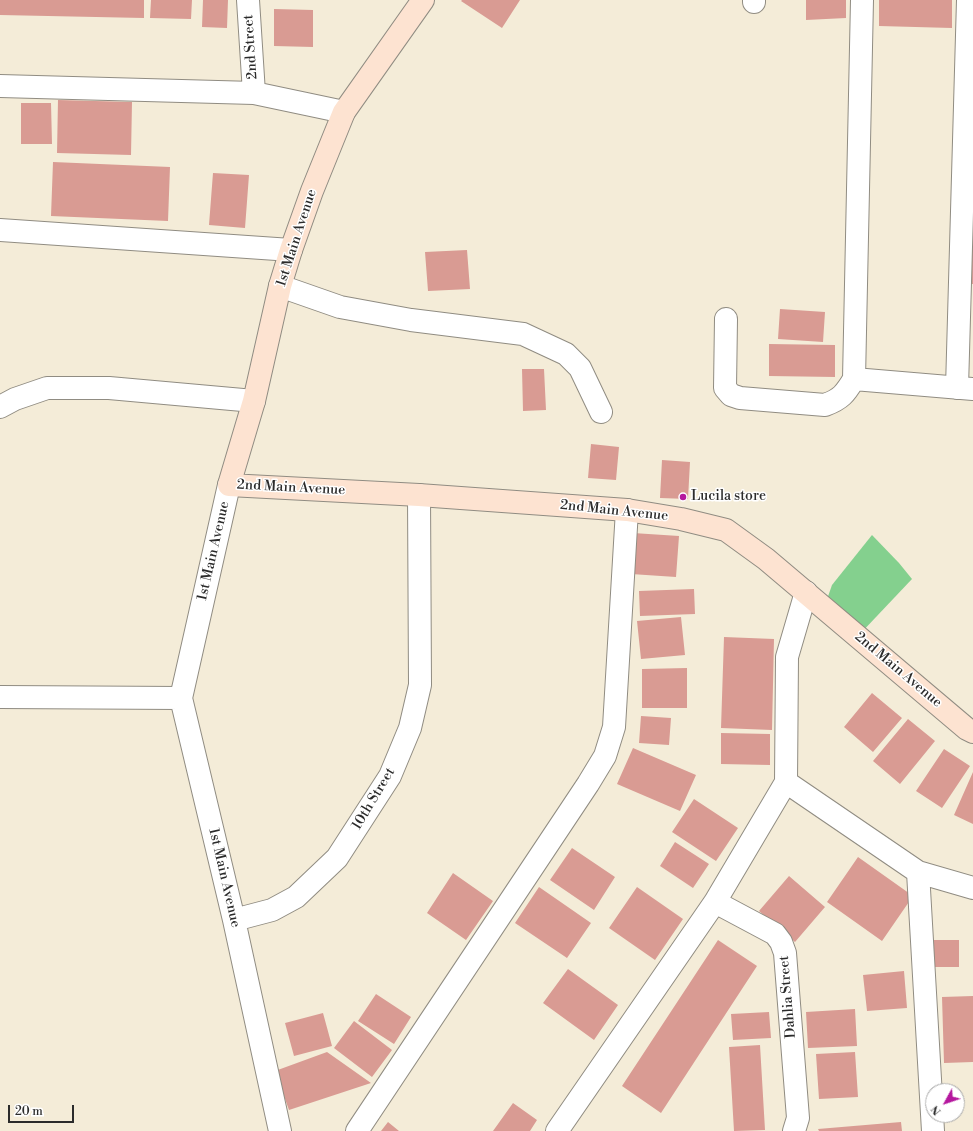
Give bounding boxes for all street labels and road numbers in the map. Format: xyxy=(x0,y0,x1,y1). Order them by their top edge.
street label: 2nd Street xyxy=(240,14,262,80)
street label: 1st Main Avenue xyxy=(273,187,321,289)
street label: 2nd Main Avenue xyxy=(236,477,346,499)
street label: 2nd Main Avenue xyxy=(559,497,669,525)
street label: 1st Main Avenue xyxy=(194,500,234,602)
street label: 2nd Main Avenue xyxy=(851,629,945,711)
street label: 10th Street xyxy=(349,765,399,833)
street label: 1st Main Avenue xyxy=(204,827,244,929)
street label: Dahlia Street xyxy=(776,955,800,1039)

